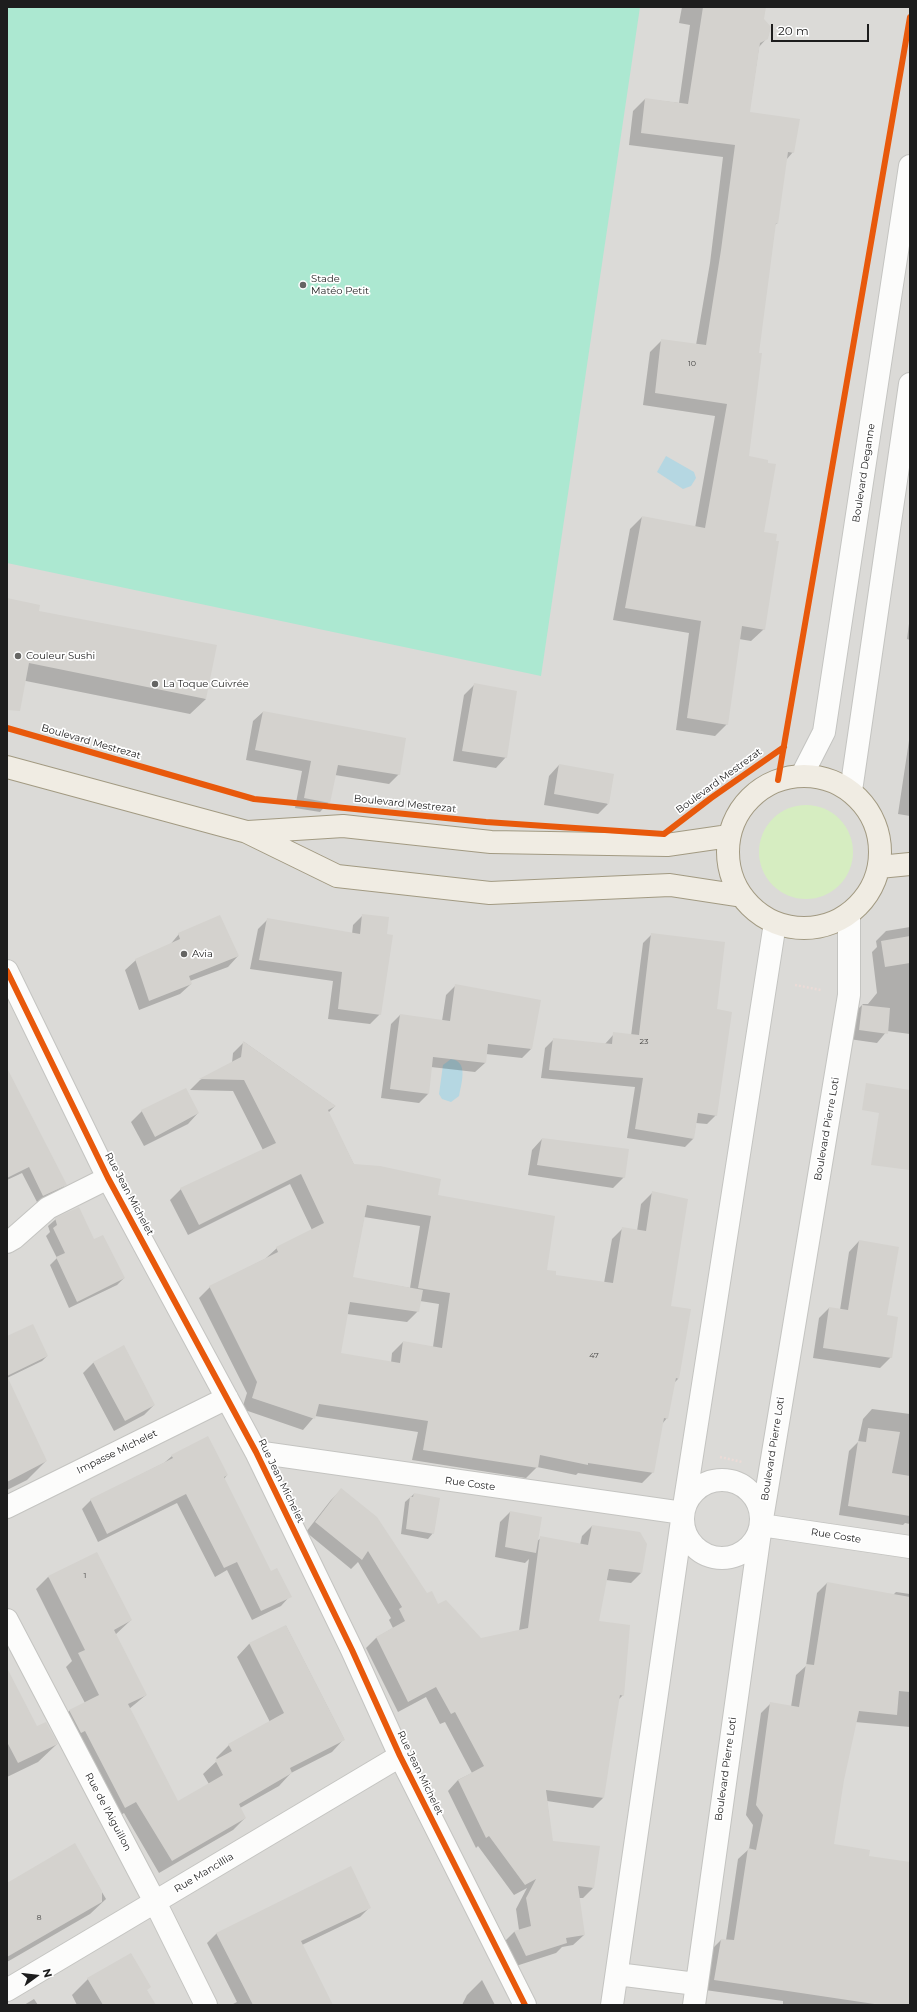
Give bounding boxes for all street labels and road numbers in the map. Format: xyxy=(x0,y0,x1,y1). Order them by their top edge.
street label: Boulevard Deganne xyxy=(850,423,878,523)
street label: Boulevard Mestrezat xyxy=(40,722,142,762)
street label: Boulevard Mestrezat xyxy=(674,746,764,816)
street label: Boulevard Mestrezat xyxy=(353,793,457,815)
street label: Boulevard Pierre Loti xyxy=(812,1076,842,1182)
street label: Rue Jean Michelet xyxy=(102,1150,156,1238)
street label: Boulevard Pierre Loti xyxy=(759,1396,787,1502)
street label: Impasse Michelet xyxy=(75,1427,159,1477)
street label: Rue Jean Michelet xyxy=(255,1437,307,1525)
street label: Rue Coste xyxy=(444,1475,496,1493)
street label: Rue Coste xyxy=(810,1526,862,1546)
street label: Boulevard Pierre Loti xyxy=(713,1716,739,1822)
street label: Rue Jean Michelet xyxy=(394,1729,446,1817)
street label: Rue de l'Aiguillon xyxy=(82,1771,134,1853)
street label: Rue Mancillia xyxy=(172,1851,236,1895)

